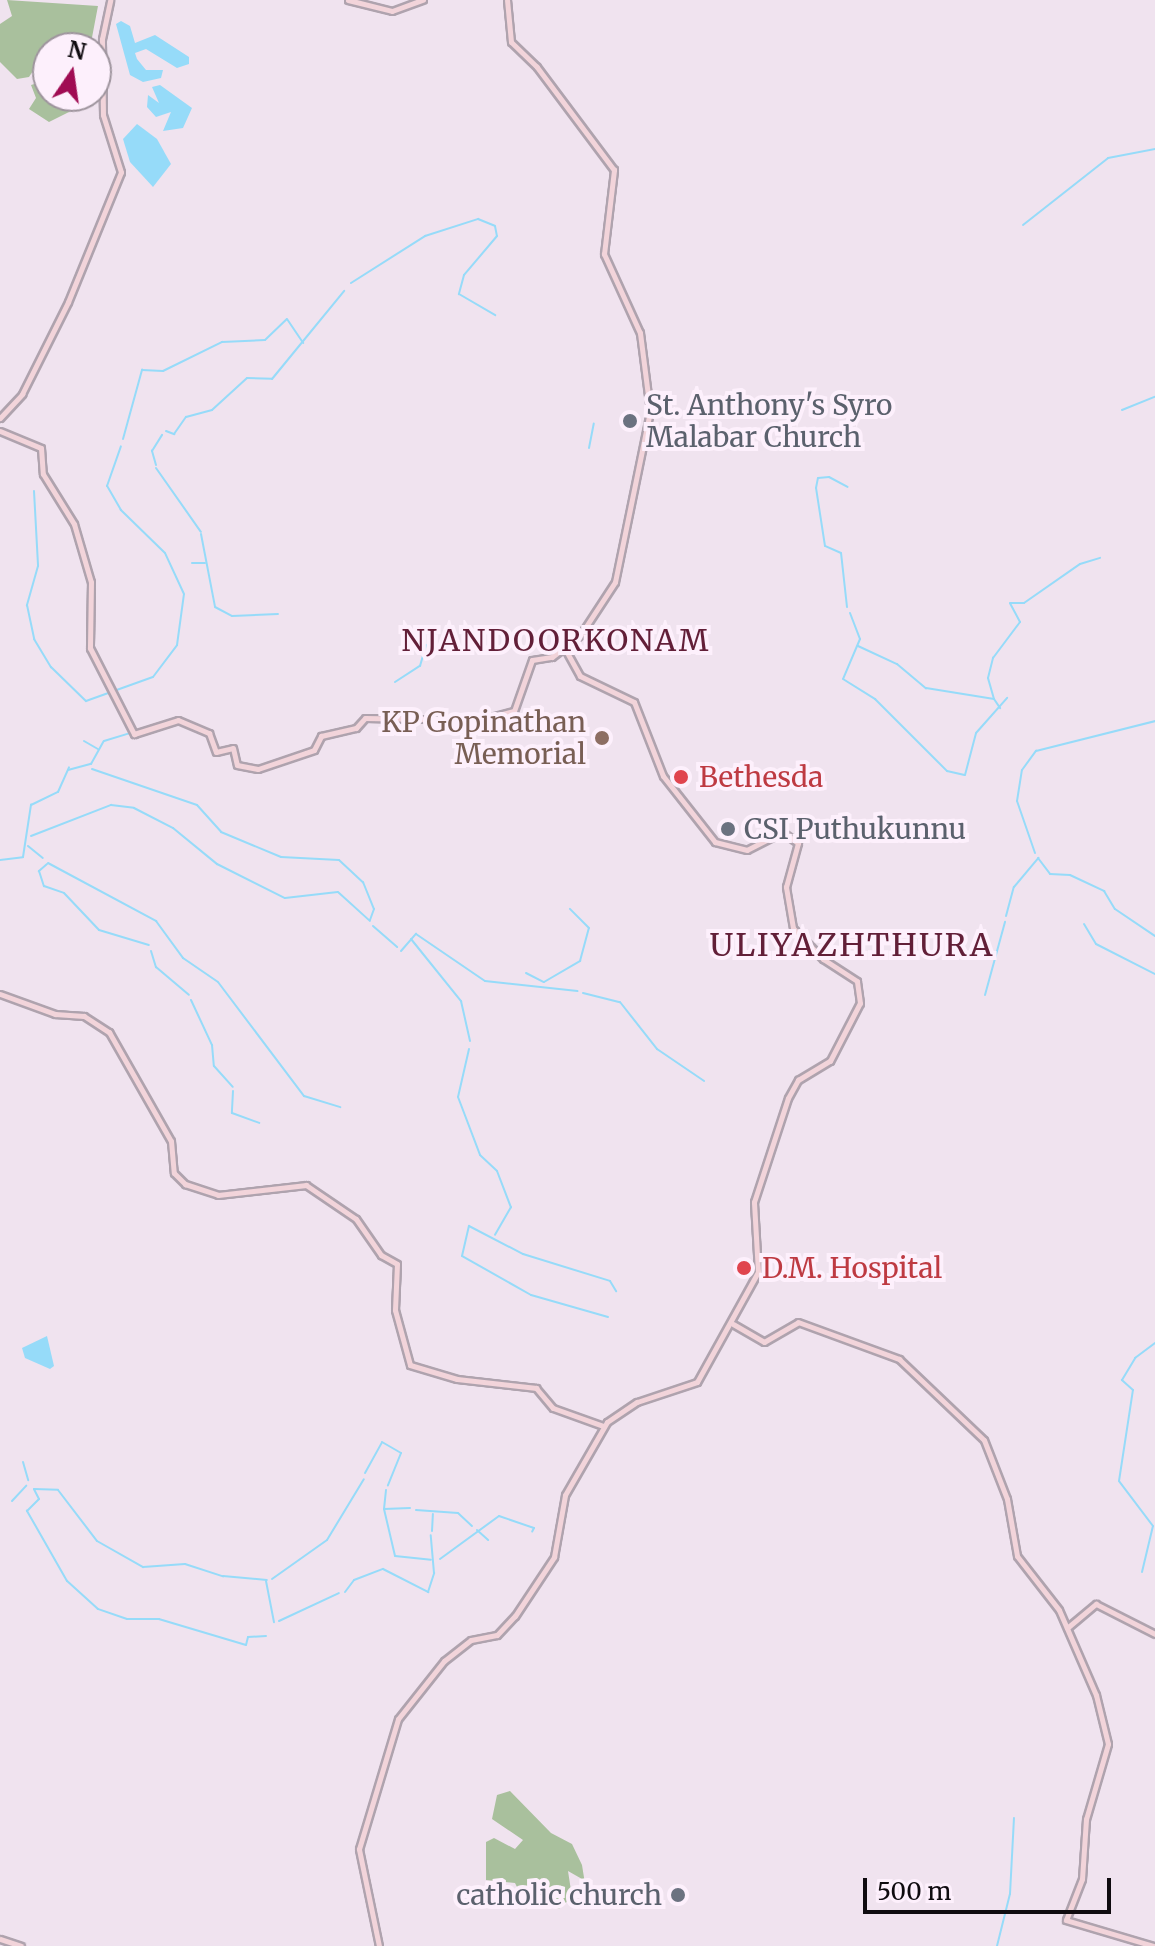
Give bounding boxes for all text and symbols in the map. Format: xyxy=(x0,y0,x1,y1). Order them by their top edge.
north arrow xyxy=(32,32,112,112)
text: N xyxy=(65,35,89,66)
place label: St. Anthony's Syro Malabar Church xyxy=(646,388,892,454)
marker: St. Anthony's Syro Malabar Church xyxy=(621,412,639,430)
district label: NJANDOORKONAM xyxy=(401,622,711,658)
place label: KP Gopinathan Memorial xyxy=(381,705,586,771)
marker: KP Gopinathan Memorial xyxy=(593,729,611,747)
place label: Bethesda xyxy=(699,760,823,794)
marker: Bethesda xyxy=(670,766,692,788)
place label: CSI Puthukunnu xyxy=(744,812,966,846)
marker: CSI Puthukunnu xyxy=(719,820,737,838)
district label: ULIYAZHTHURA xyxy=(710,926,994,964)
place label: D.M. Hospital xyxy=(762,1251,942,1285)
marker: D.M. Hospital xyxy=(733,1257,755,1279)
scale bar xyxy=(867,1862,1115,1912)
text: 500 m xyxy=(877,1876,951,1907)
place label: catholic church xyxy=(456,1878,662,1912)
marker: catholic church xyxy=(669,1886,687,1904)

